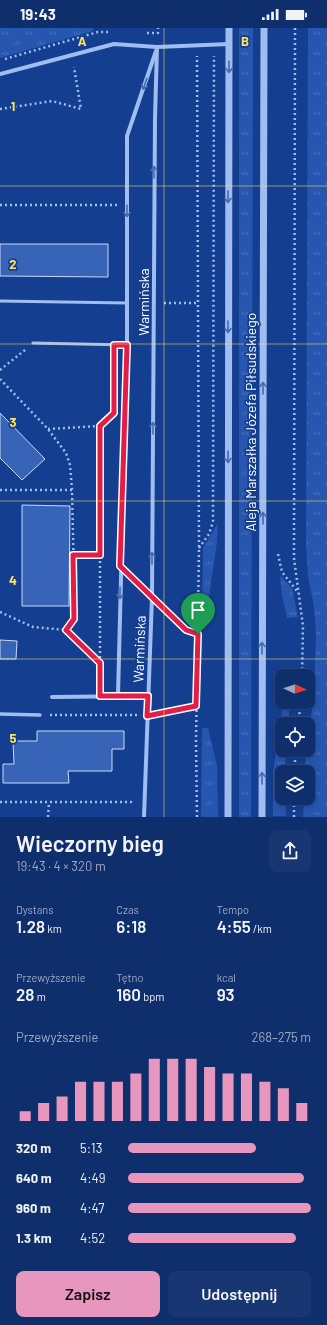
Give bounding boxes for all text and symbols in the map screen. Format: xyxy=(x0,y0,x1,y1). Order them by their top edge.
text: 19:43 xyxy=(20,5,56,23)
text: A xyxy=(78,33,87,49)
text: B xyxy=(241,33,249,49)
one-way arrow xyxy=(225,60,233,73)
one-way arrow xyxy=(140,78,148,90)
text: 1 xyxy=(11,98,15,114)
one-way arrow xyxy=(150,166,158,179)
one-way arrow xyxy=(224,190,232,203)
one-way arrow xyxy=(123,204,131,217)
text: 2 xyxy=(9,256,17,272)
street label: Warmińska xyxy=(135,268,152,336)
street label: Aleja Marszałka Józefa Piłsudskiego xyxy=(242,313,259,531)
one-way arrow xyxy=(224,320,232,333)
one-way arrow xyxy=(259,382,267,395)
text: 3 xyxy=(9,414,17,430)
one-way arrow xyxy=(149,422,157,435)
one-way arrow xyxy=(224,450,232,463)
one-way arrow xyxy=(259,512,267,525)
one-way arrow xyxy=(148,552,156,565)
text: 4 xyxy=(9,572,17,588)
one-way arrow xyxy=(116,586,124,599)
pin xyxy=(181,593,215,634)
icon: arrive xyxy=(187,599,209,621)
street label: Warmińska xyxy=(129,615,149,683)
one-way arrow xyxy=(258,642,266,655)
north arrow xyxy=(275,669,315,709)
map controls xyxy=(275,669,315,805)
button: locate xyxy=(275,717,315,757)
text: 5 xyxy=(9,730,17,746)
button: layers xyxy=(275,765,315,805)
one-way arrow xyxy=(258,772,266,785)
text: Wieczorny bieg xyxy=(16,830,164,856)
button: share xyxy=(269,830,311,872)
text: 19:43 · 4 × 320 m xyxy=(16,858,106,874)
text: Dystans xyxy=(16,903,54,916)
text: Czas xyxy=(116,903,139,916)
text: Tempo xyxy=(217,903,249,916)
text: 1.28 xyxy=(16,916,45,936)
text: 6:18 xyxy=(116,916,146,936)
text: 4:55 xyxy=(217,916,251,936)
text: km xyxy=(45,922,62,935)
text: /km xyxy=(251,922,272,935)
text: Przewyższenie xyxy=(16,971,86,984)
text: Tętno xyxy=(116,971,143,984)
text: kcal xyxy=(217,971,236,984)
text: 28 xyxy=(16,984,34,1004)
text: 160 xyxy=(116,984,141,1004)
text: 93 xyxy=(217,984,235,1004)
text: m xyxy=(34,990,46,1003)
text: bpm xyxy=(141,990,164,1003)
text: Przewyższenie xyxy=(16,1029,98,1045)
text: 268–275 m xyxy=(252,1029,311,1045)
text: 320 m xyxy=(16,1140,51,1156)
text: 5:13 xyxy=(80,1140,102,1156)
text: 640 m xyxy=(16,1170,52,1186)
text: 4:49 xyxy=(80,1170,106,1186)
text: 960 m xyxy=(16,1200,51,1216)
text: 4:47 xyxy=(80,1200,105,1216)
text: 1.3 km xyxy=(16,1230,52,1246)
text: 4:52 xyxy=(80,1230,105,1246)
button: Zapisz xyxy=(16,1271,160,1317)
button: Udostępnij xyxy=(168,1271,311,1317)

